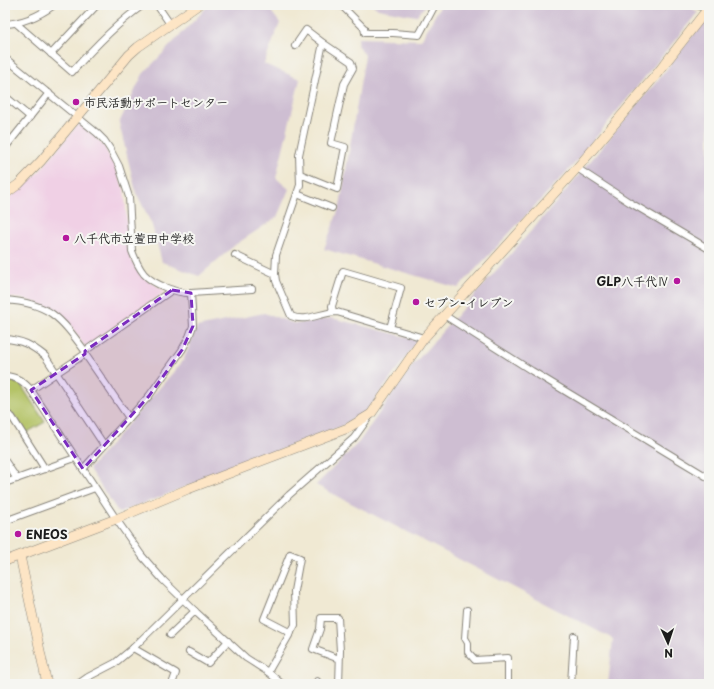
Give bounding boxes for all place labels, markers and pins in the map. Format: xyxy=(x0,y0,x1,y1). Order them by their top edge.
place label: 市民活動サポートセンター xyxy=(84,93,228,111)
marker: 市民活動サポートセンター xyxy=(71,97,81,107)
place label: 八千代市立萱田中学校 xyxy=(74,229,194,247)
marker: 八千代市立萱田中学校 xyxy=(61,233,71,243)
place label: GLP八千代Ⅳ xyxy=(596,272,669,290)
marker: GLP八千代Ⅳ xyxy=(672,276,682,286)
place label: セブン-イレブン xyxy=(424,293,514,311)
marker: セブン-イレブン xyxy=(411,297,421,307)
place label: ENEOS xyxy=(26,525,68,543)
marker: ENEOS xyxy=(13,529,23,539)

